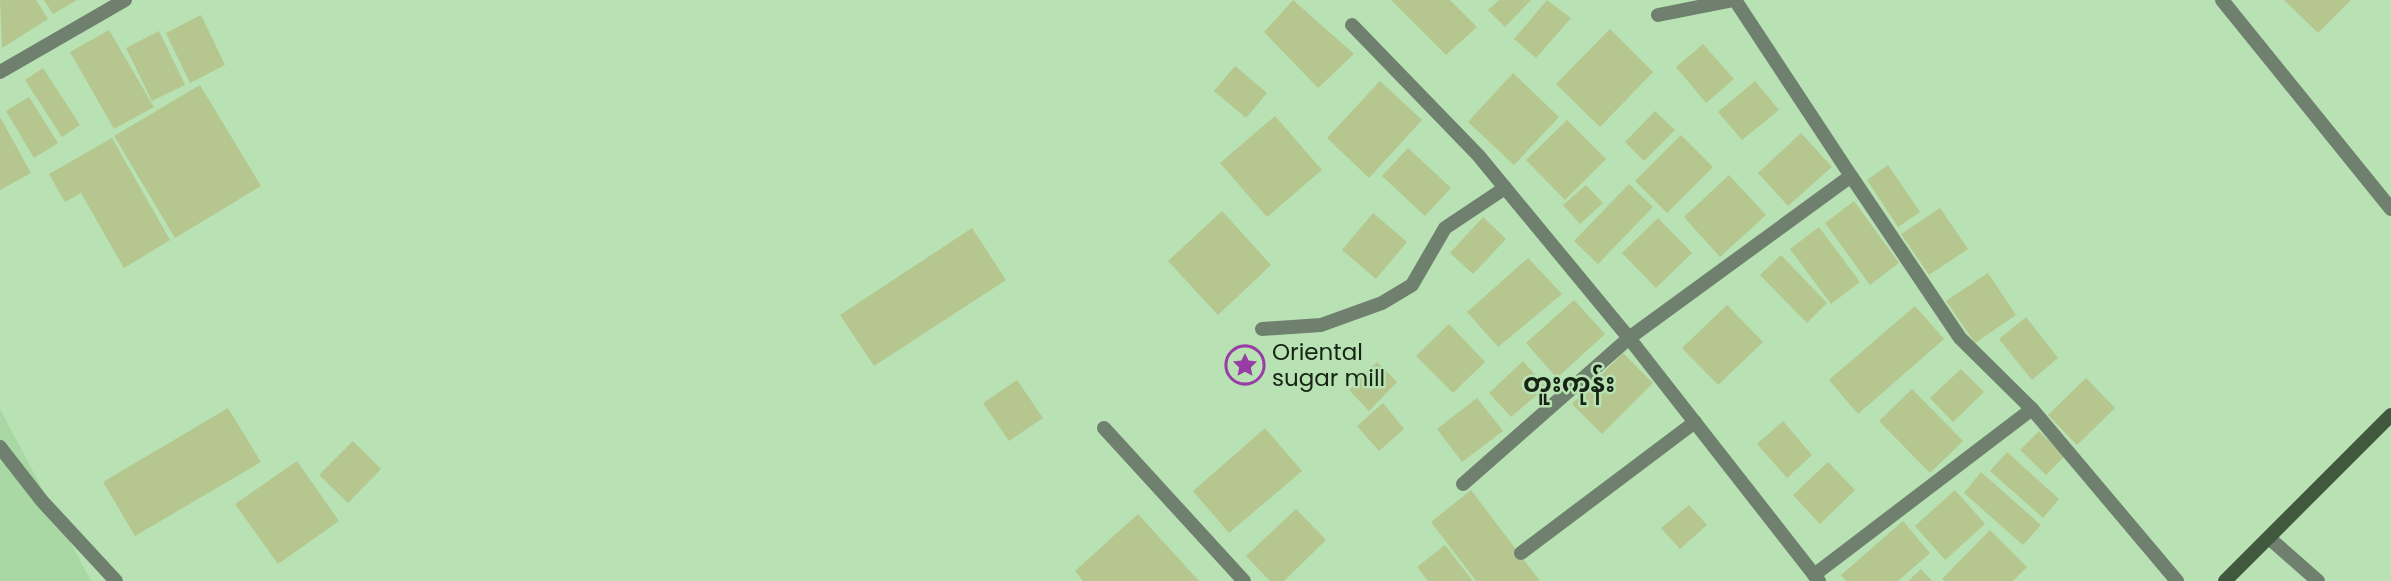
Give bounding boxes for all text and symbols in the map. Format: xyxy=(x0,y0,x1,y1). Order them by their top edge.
place label: Oriental sugar mill xyxy=(1272,336,1385,394)
place icon: Oriental sugar mill xyxy=(1224,344,1266,386)
district label: တူးကုန်း xyxy=(1523,364,1615,405)

